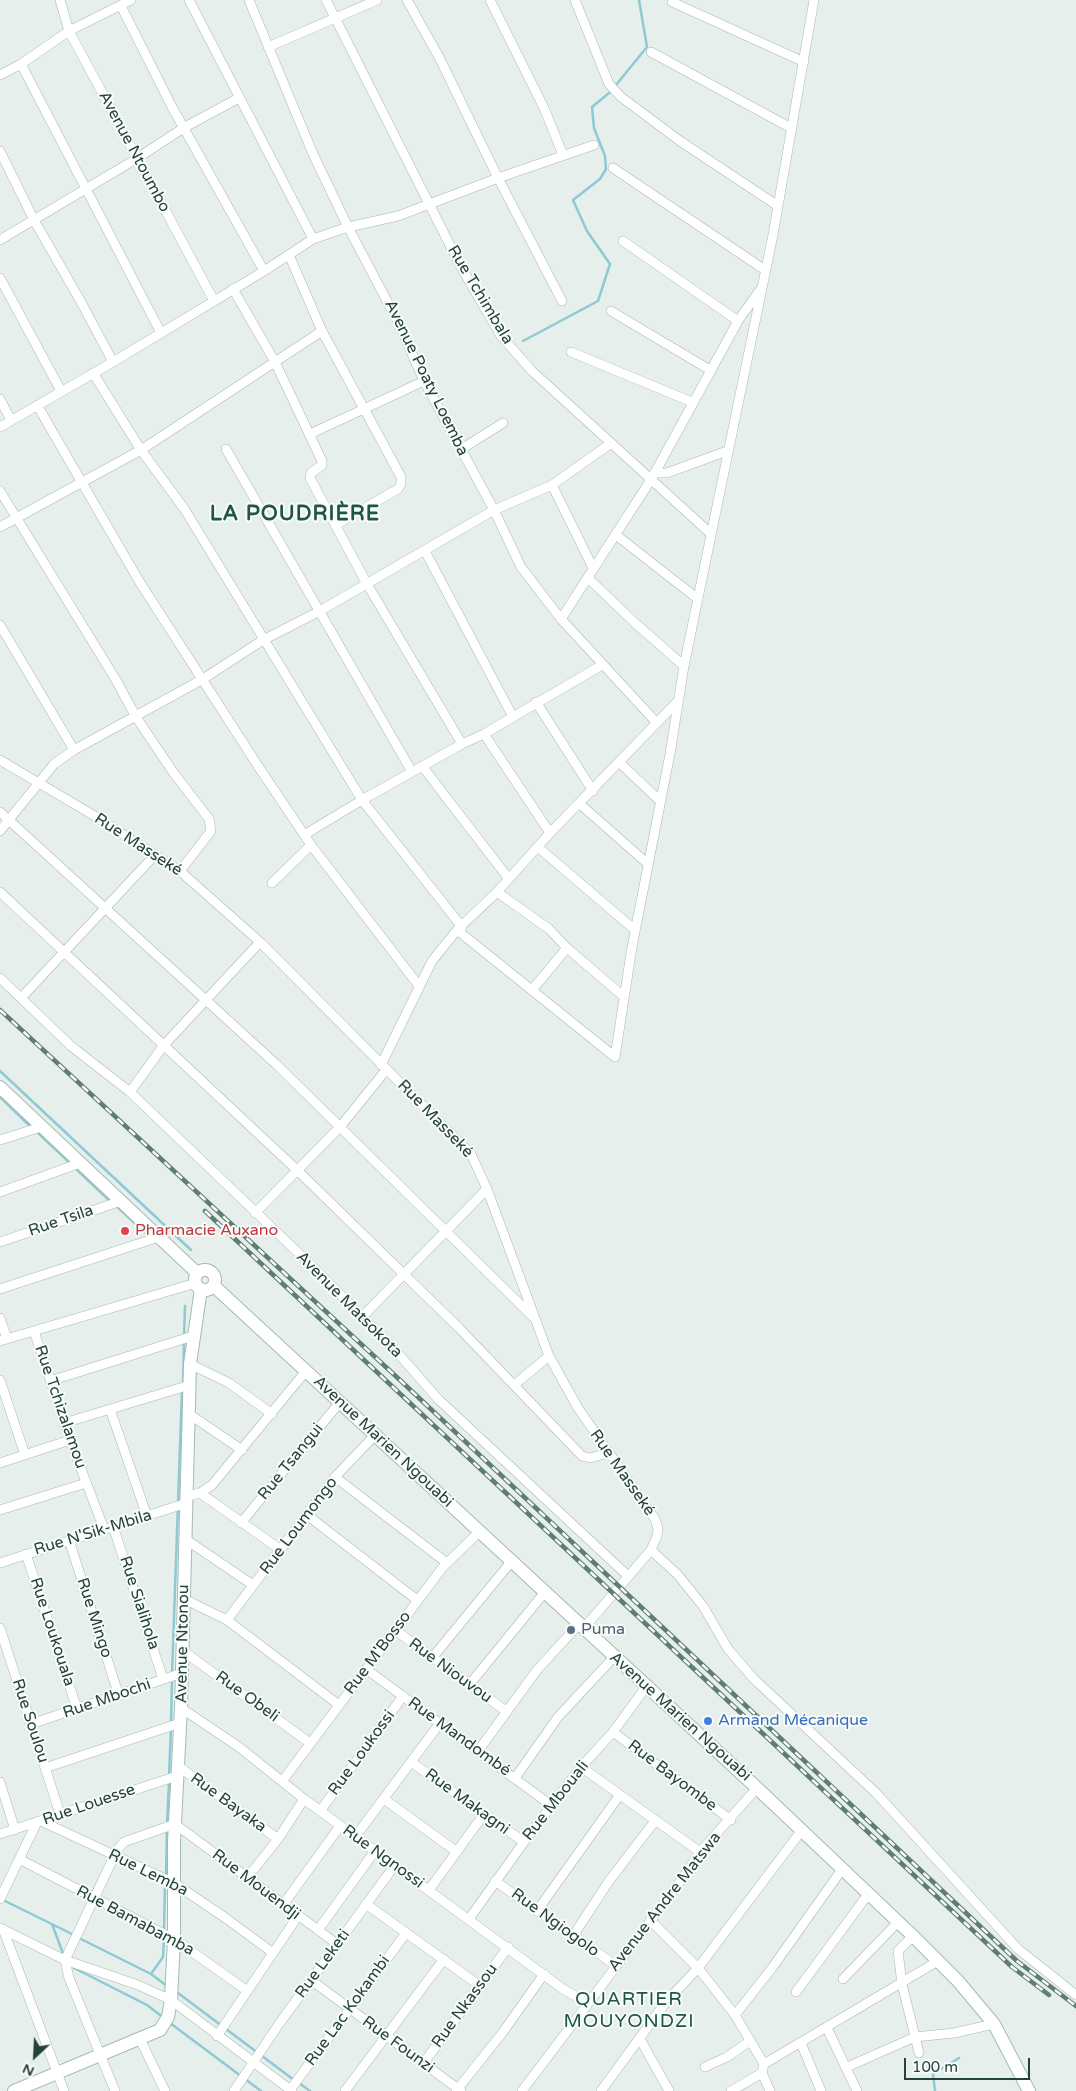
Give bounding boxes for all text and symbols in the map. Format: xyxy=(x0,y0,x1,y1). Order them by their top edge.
street label: Avenue Ntoumbo xyxy=(94,88,174,216)
street label: Rue Tchimbala xyxy=(443,242,517,348)
street label: Avenue Poaty Loemba xyxy=(380,297,472,459)
district label: LA POUDRIÈRE xyxy=(208,501,382,527)
street label: Rue Masseké xyxy=(90,809,186,881)
street label: Rue Masseké xyxy=(393,1076,477,1162)
street label: Rue Tsila xyxy=(26,1201,96,1241)
place label: Pharmacie Auxano xyxy=(135,1221,278,1241)
marker: Pharmacie Auxano xyxy=(119,1225,131,1237)
street label: Avenue Matsokota xyxy=(292,1248,406,1362)
street label: Rue Tchizalamou xyxy=(30,1343,90,1471)
street label: Avenue Marien Ngouabi xyxy=(309,1372,457,1512)
street label: Rue Tsangui xyxy=(254,1420,328,1504)
street label: Rue Masseké xyxy=(585,1426,659,1520)
street label: Rue Loumongo xyxy=(256,1473,342,1579)
street label: Rue N'Sik-Mbila xyxy=(32,1506,154,1560)
street label: Rue Sialihola xyxy=(115,1554,163,1652)
street label: Rue Loukouala xyxy=(25,1575,79,1689)
street label: Rue Mingo xyxy=(72,1575,116,1661)
street label: Avenue Ntonou xyxy=(172,1584,194,1704)
street label: Rue M'Bosso xyxy=(340,1608,416,1698)
place label: Puma xyxy=(581,1620,625,1640)
marker: Puma xyxy=(565,1624,577,1636)
street label: Rue Niouvou xyxy=(405,1634,495,1708)
street label: Avenue Marien Ngouabi xyxy=(605,1648,755,1786)
street label: Rue Obeli xyxy=(211,1667,283,1727)
street label: Rue Mbochi xyxy=(61,1675,153,1723)
street label: Rue Soulou xyxy=(7,1677,53,1765)
street label: Rue Mandombé xyxy=(404,1693,514,1781)
street label: Rue Loukossi xyxy=(325,1707,399,1799)
place label: Armand Mécanique xyxy=(718,1711,868,1731)
marker: Armand Mécanique xyxy=(702,1715,714,1727)
street label: Rue Bayombe xyxy=(624,1736,720,1816)
street label: Rue Mbouali xyxy=(519,1757,593,1845)
street label: Rue Makagni xyxy=(421,1765,513,1839)
street label: Rue Bayaka xyxy=(186,1769,270,1837)
street label: Rue Louesse xyxy=(40,1780,138,1830)
street label: Rue Ngnossi xyxy=(339,1821,427,1893)
street label: Avenue Andre Matswa xyxy=(605,1828,725,1976)
street label: Rue Lemba xyxy=(105,1845,191,1901)
street label: Rue Mouendji xyxy=(208,1845,304,1925)
street label: Rue Bamabamba xyxy=(73,1882,197,1960)
street label: Rue Ngiogolo xyxy=(507,1885,603,1961)
street label: Rue Leketi xyxy=(292,1926,354,2002)
street label: Rue Lac Kokambi xyxy=(301,1952,395,2070)
street label: Rue Nkassou xyxy=(428,1960,502,2052)
district label: QUARTIER MOUYONDZI xyxy=(562,1989,696,2033)
street label: Rue Founzi xyxy=(358,2012,438,2078)
north arrow xyxy=(10,2031,60,2081)
scale bar xyxy=(906,2048,1032,2080)
text: 100 m xyxy=(912,2058,958,2076)
text: N xyxy=(20,2060,37,2080)

